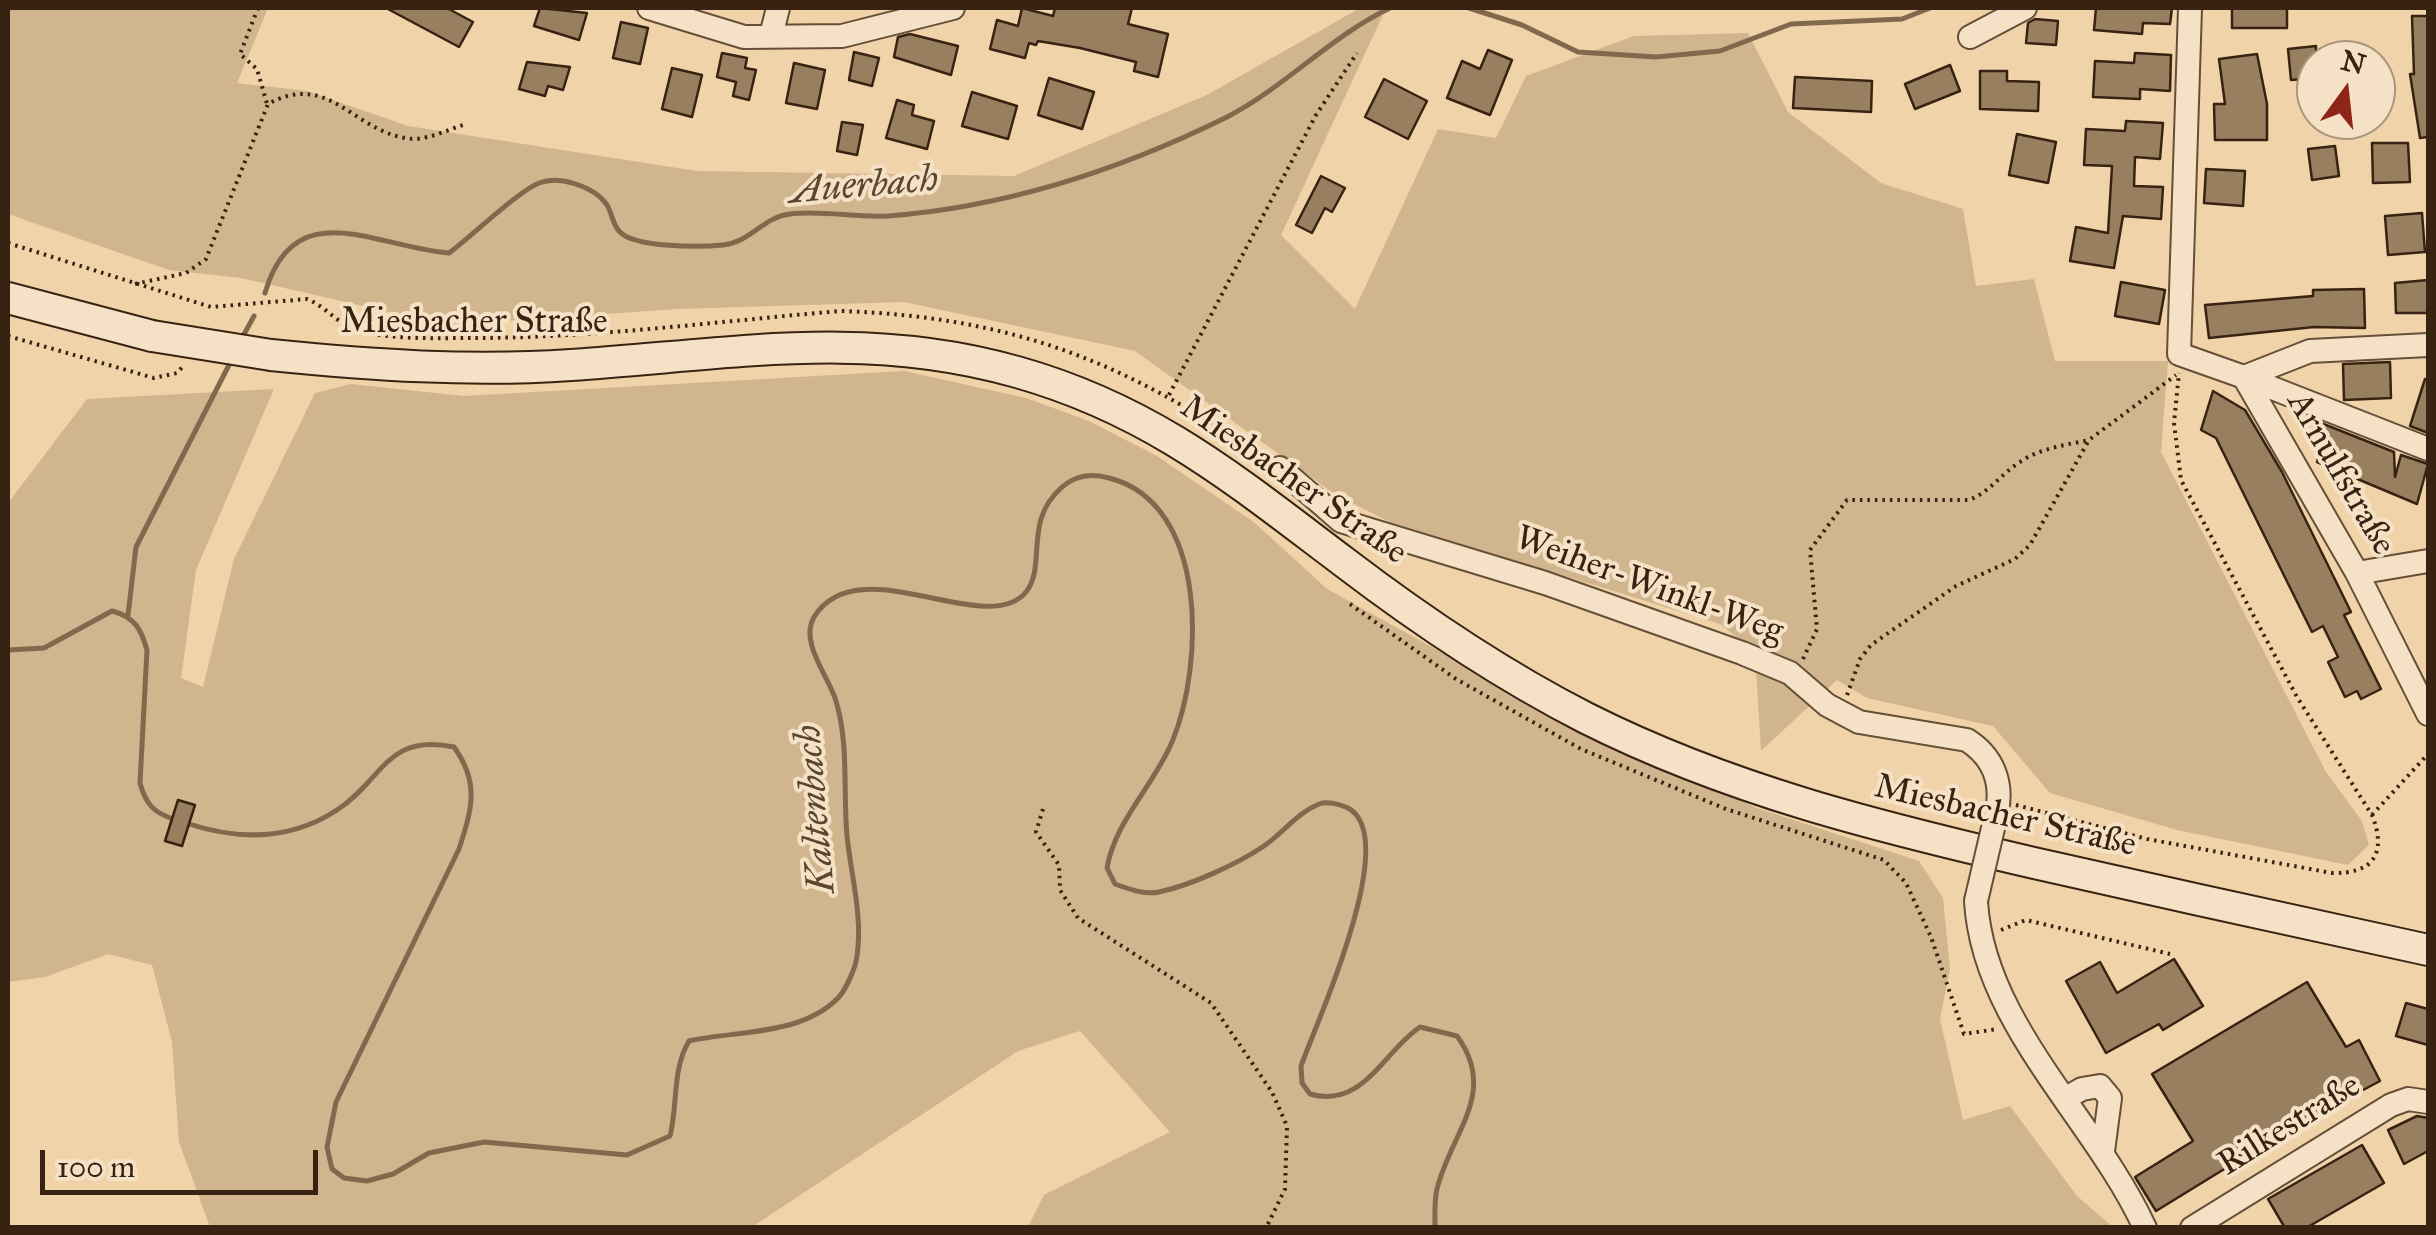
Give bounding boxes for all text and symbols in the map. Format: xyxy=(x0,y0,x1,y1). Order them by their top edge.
north arrow xyxy=(2296,40,2396,140)
text: N xyxy=(2337,42,2369,82)
water label: Auerbach xyxy=(788,158,940,216)
street label: Miesbacher Straße xyxy=(340,302,608,344)
street label: Arnulfstraße xyxy=(2277,385,2403,563)
street label: Miesbacher Straße xyxy=(1172,387,1414,575)
street label: Weiher-Winkl-Weg xyxy=(1509,518,1789,654)
water label: Kaltenbach xyxy=(787,723,847,895)
street label: Miesbacher Straße xyxy=(1870,766,2140,868)
street label: Rilkestraße xyxy=(2211,1066,2369,1186)
scale bar xyxy=(45,1130,322,1192)
text: 100 m xyxy=(57,1149,135,1185)

